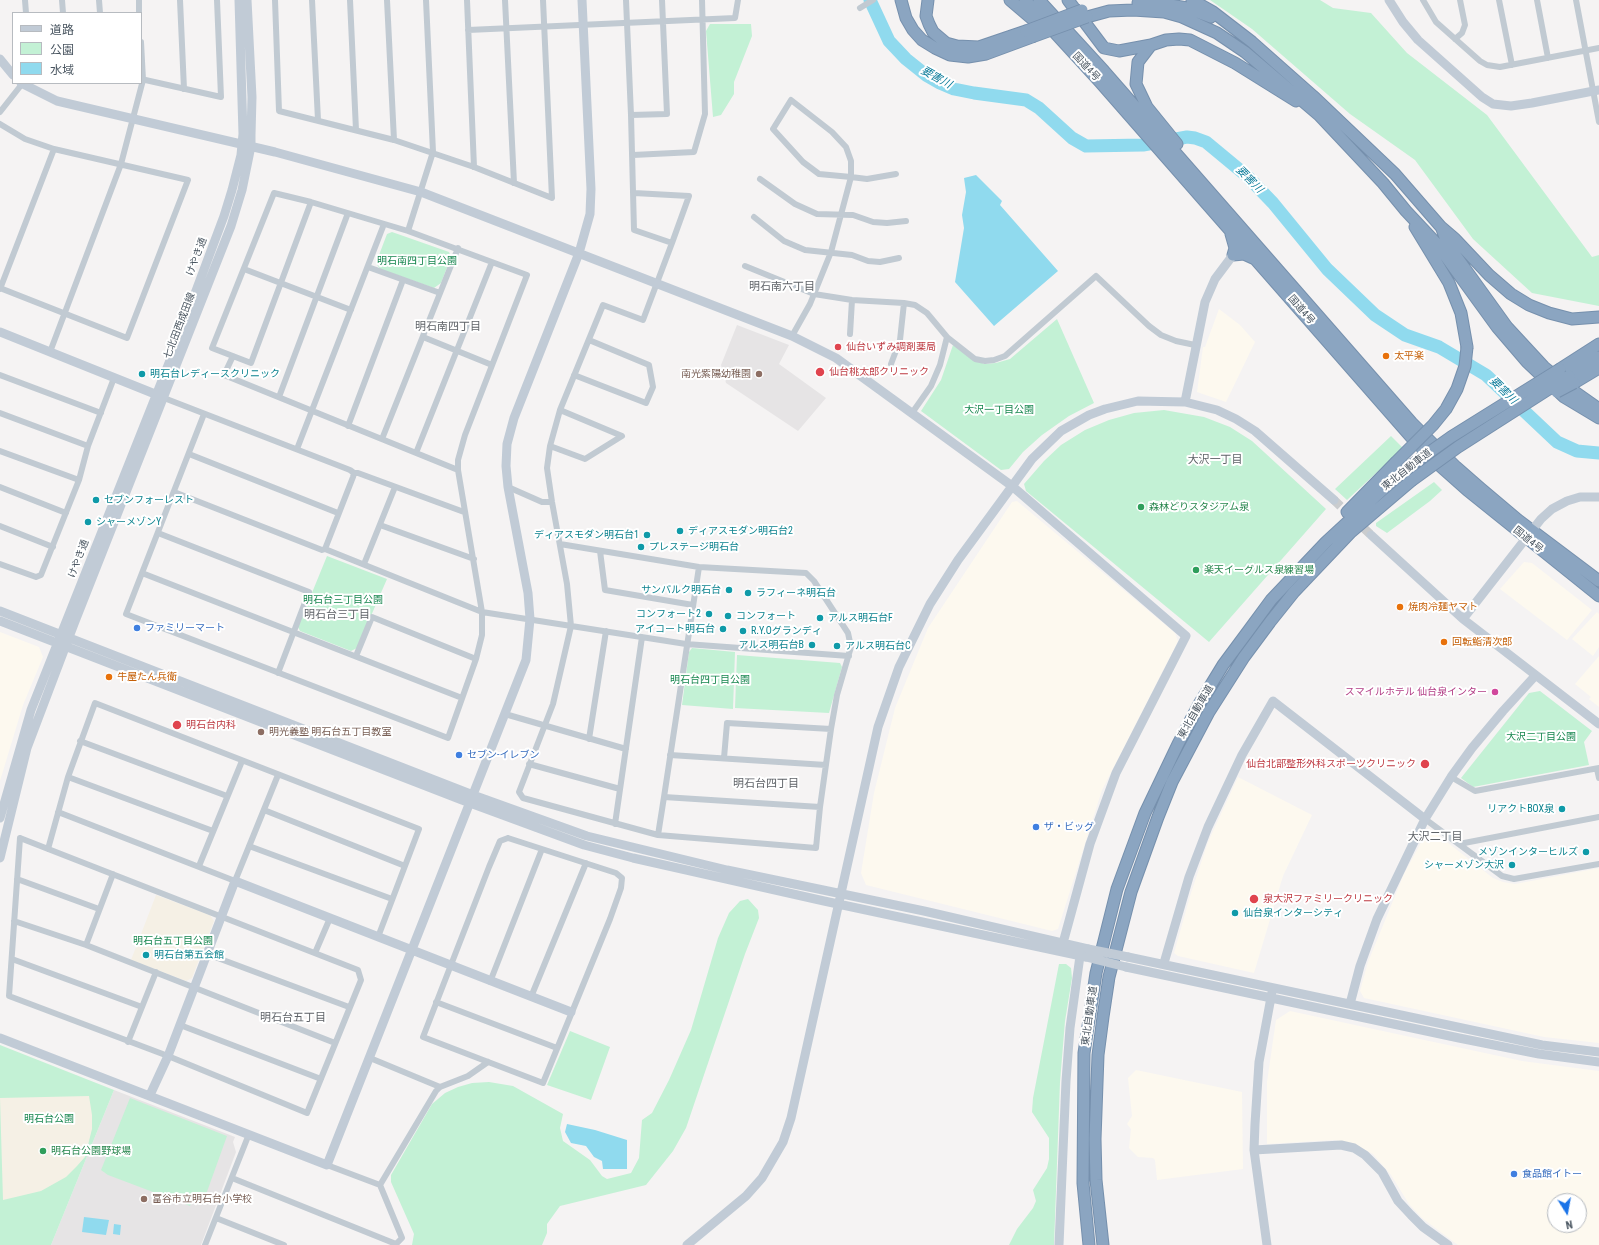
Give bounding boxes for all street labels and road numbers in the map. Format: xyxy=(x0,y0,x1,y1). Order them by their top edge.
street label: 国道4号 xyxy=(1070,50,1102,84)
street label: けやき通 xyxy=(184,236,210,278)
street label: 七北田西成田線 xyxy=(162,291,198,361)
street label: 国道4号 xyxy=(1285,293,1317,327)
street label: 東北自動車道 xyxy=(1380,447,1434,493)
street label: 国道4号 xyxy=(1511,524,1545,556)
street label: けやき通 xyxy=(66,538,92,580)
street label: 東北自動車道 xyxy=(1176,683,1216,741)
street label: 東北自動車道 xyxy=(1080,985,1100,1047)

